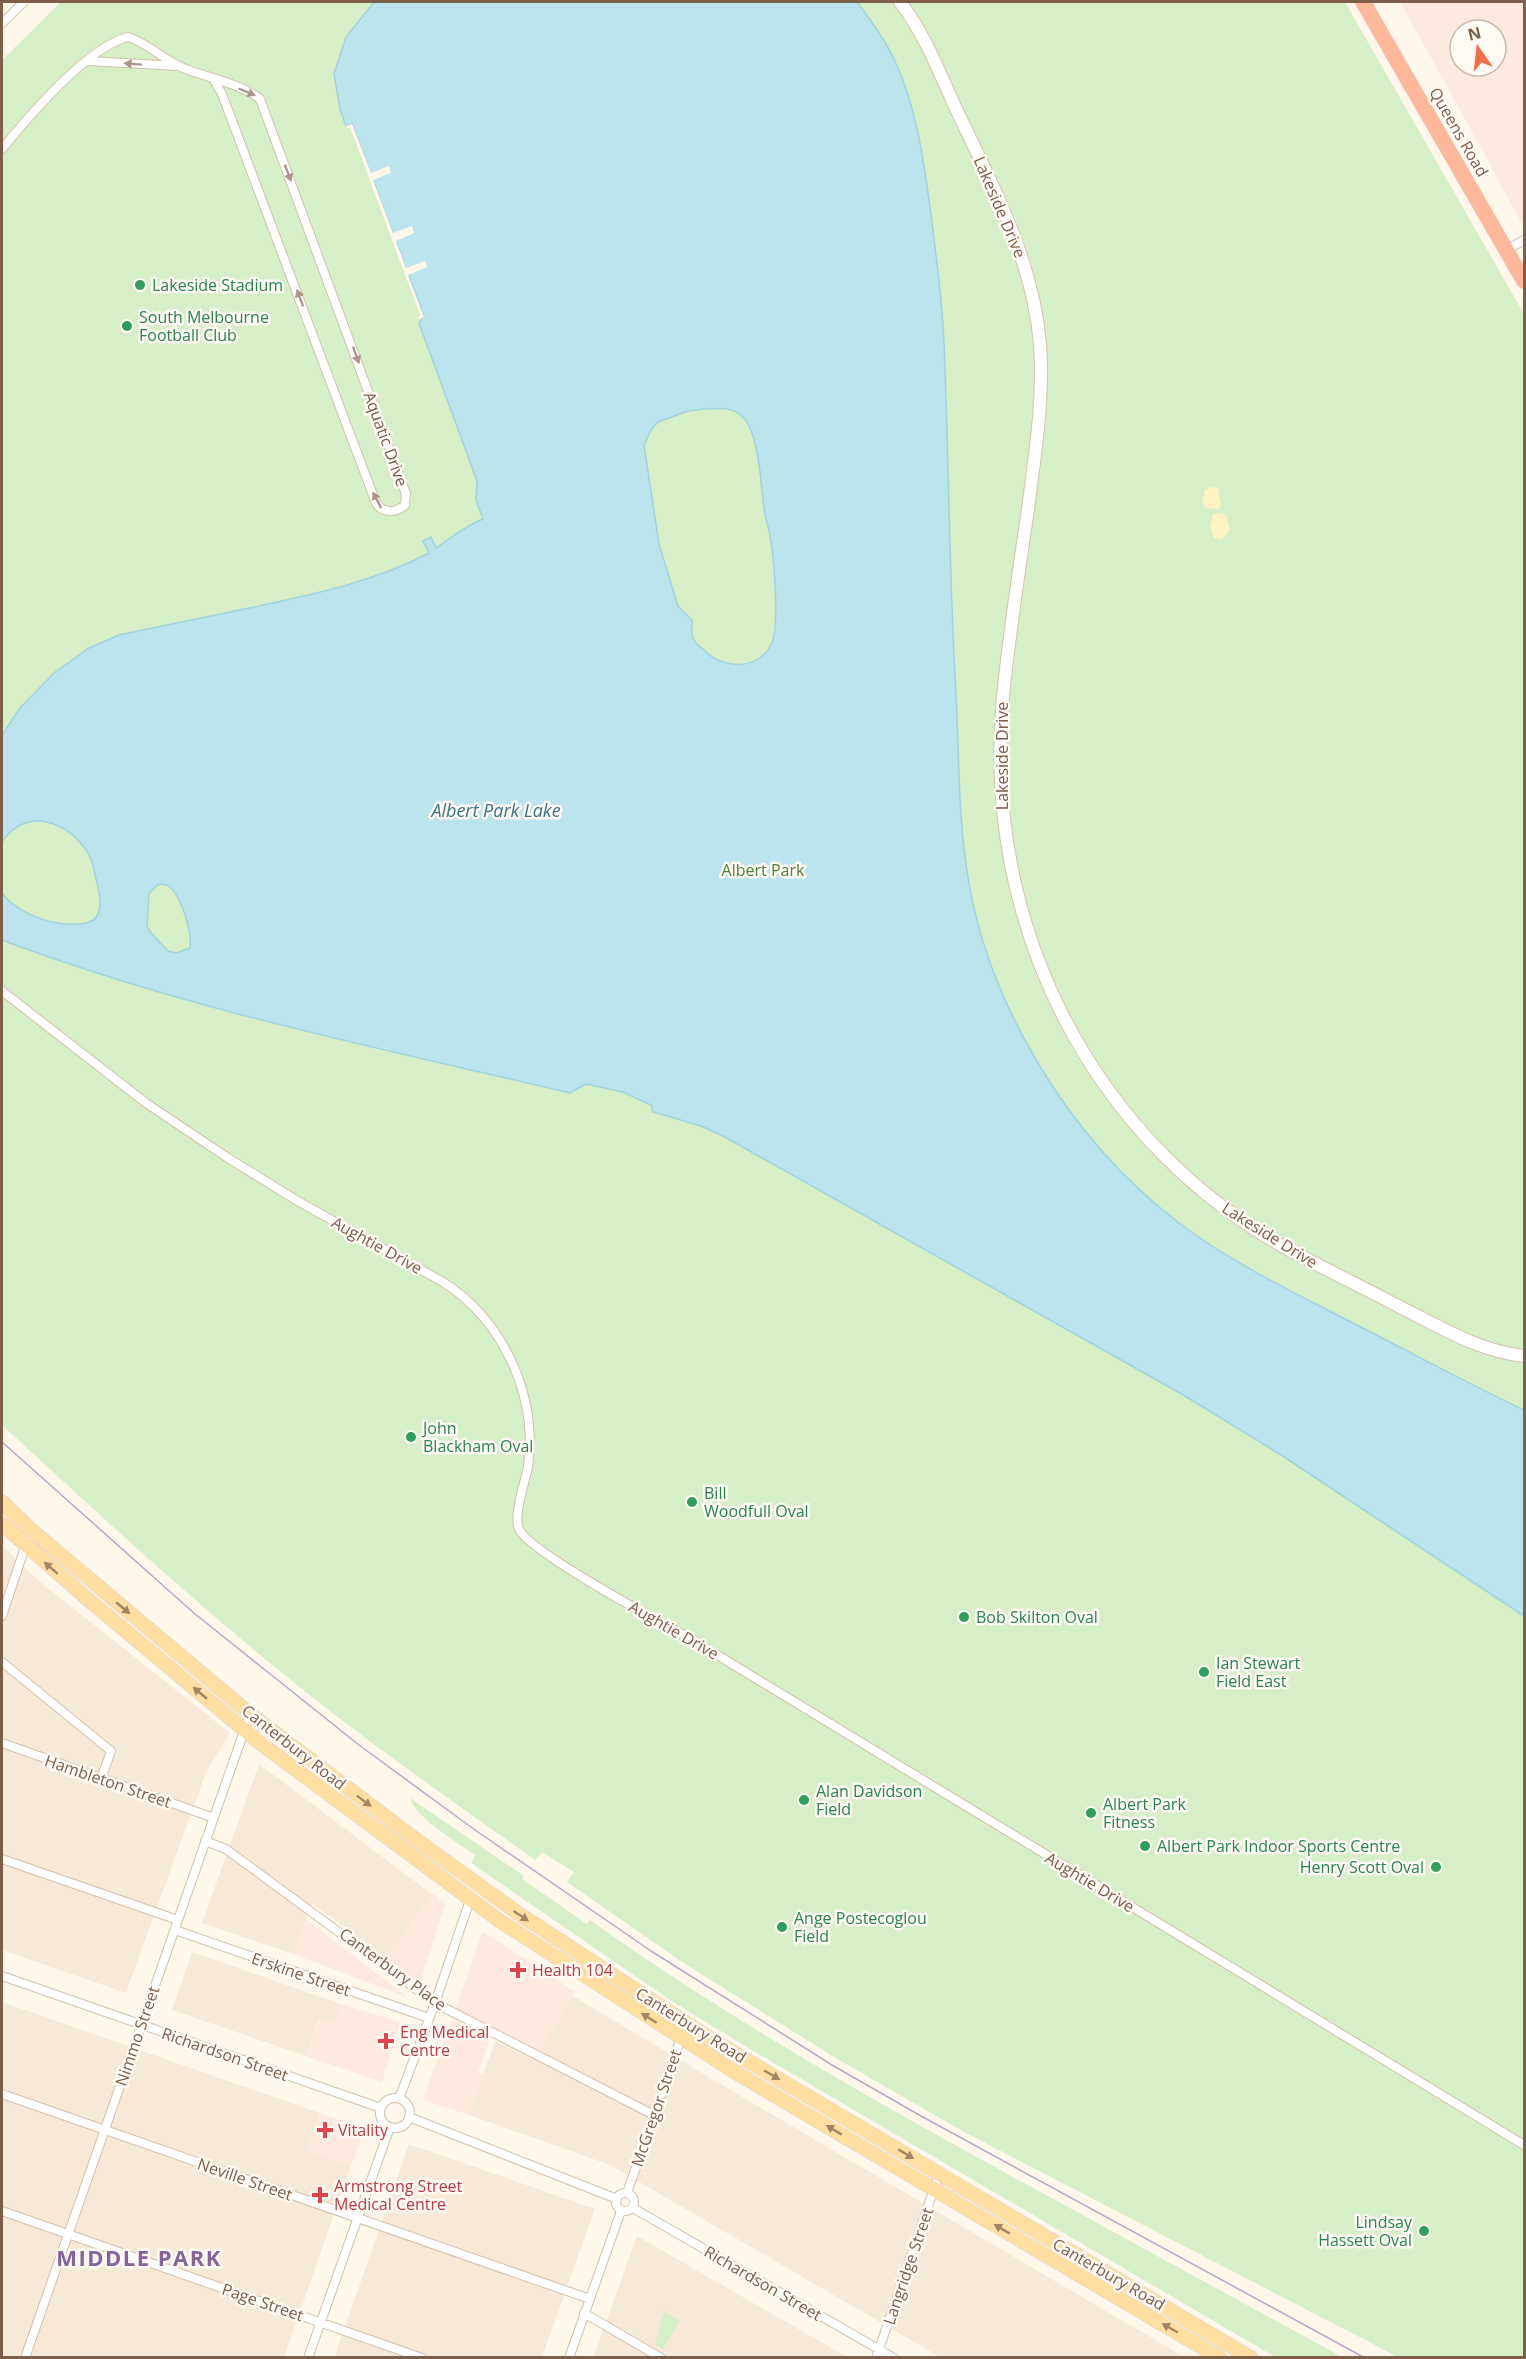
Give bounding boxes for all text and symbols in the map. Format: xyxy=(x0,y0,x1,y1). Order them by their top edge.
north arrow xyxy=(1448,18,1508,78)
text: N xyxy=(1465,21,1483,46)
one-way arrow xyxy=(124,59,143,69)
street label: Queens Road xyxy=(1424,83,1494,181)
one-way arrow xyxy=(238,88,256,97)
street label: Lakeside Drive xyxy=(969,153,1031,261)
one-way arrow xyxy=(284,164,293,182)
place label: Lakeside Stadium xyxy=(152,274,283,296)
marker: Lakeside Stadium xyxy=(133,278,147,292)
one-way arrow xyxy=(295,289,304,307)
place label: South Melbourne Football Club xyxy=(139,306,269,346)
marker: South Melbourne Football Club xyxy=(120,319,134,333)
one-way arrow xyxy=(352,347,362,365)
street label: Aquatic Drive xyxy=(359,389,413,489)
one-way arrow xyxy=(372,491,382,508)
street label: Lakeside Drive xyxy=(991,702,1013,810)
water label: Albert Park Lake xyxy=(429,798,561,822)
park label: Albert Park xyxy=(722,859,805,881)
street label: Lakeside Drive xyxy=(1218,1197,1322,1273)
street label: Aughtie Drive xyxy=(328,1211,426,1279)
place label: John Blackham Oval xyxy=(421,1417,533,1457)
marker: John Blackham Oval xyxy=(404,1430,418,1444)
place label: Bill Woodfull Oval xyxy=(704,1482,809,1522)
marker: Bill Woodfull Oval xyxy=(685,1495,699,1509)
one-way arrow xyxy=(44,1562,59,1575)
street label: Aughtie Drive xyxy=(625,1595,723,1665)
one-way arrow xyxy=(115,1601,131,1614)
place label: Bob Skilton Oval xyxy=(976,1606,1098,1628)
marker: Bob Skilton Oval xyxy=(957,1610,971,1624)
place label: Ian Stewart Field East xyxy=(1216,1652,1301,1692)
marker: Ian Stewart Field East xyxy=(1197,1665,1211,1679)
one-way arrow xyxy=(192,1687,208,1700)
street label: Canterbury Road xyxy=(237,1699,351,1795)
street label: Hambleton Street xyxy=(42,1749,174,1813)
place label: Alan Davidson Field xyxy=(816,1780,922,1820)
marker: Alan Davidson Field xyxy=(797,1793,811,1807)
place label: Albert Park Fitness xyxy=(1103,1793,1186,1833)
one-way arrow xyxy=(356,1794,371,1806)
marker: Albert Park Fitness xyxy=(1084,1806,1098,1820)
place label: Albert Park Indoor Sports Centre xyxy=(1157,1835,1400,1857)
marker: Albert Park Indoor Sports Centre xyxy=(1138,1839,1152,1853)
street label: Aughtie Drive xyxy=(1041,1847,1139,1917)
place label: Henry Scott Oval xyxy=(1300,1856,1424,1878)
marker: Henry Scott Oval xyxy=(1429,1860,1443,1874)
place label: Ange Postecoglou Field xyxy=(794,1907,927,1947)
one-way arrow xyxy=(513,1910,529,1921)
marker: Ange Postecoglou Field xyxy=(775,1920,789,1934)
street label: Canterbury Place xyxy=(335,1923,451,2015)
street label: Erskine Street xyxy=(249,1947,354,2001)
place label: Health 104 xyxy=(532,1959,613,1981)
marker: Health 104 xyxy=(509,1961,527,1979)
street label: Canterbury Road xyxy=(632,1982,750,2068)
street label: Nimmo Street xyxy=(110,1983,164,2089)
one-way arrow xyxy=(641,2013,657,2024)
place label: Eng Medical Centre xyxy=(400,2021,489,2061)
street label: Richardson Street xyxy=(159,2022,292,2086)
marker: Eng Medical Centre xyxy=(377,2032,395,2050)
street label: McGregor Street xyxy=(626,2046,687,2170)
one-way arrow xyxy=(764,2070,780,2081)
place label: Vitality xyxy=(338,2119,389,2141)
marker: Vitality xyxy=(316,2121,334,2139)
one-way arrow xyxy=(825,2126,842,2136)
one-way arrow xyxy=(898,2149,914,2160)
street label: Neville Street xyxy=(195,2152,296,2206)
place label: Armstrong Street Medical Centre xyxy=(334,2175,463,2215)
marker: Armstrong Street Medical Centre xyxy=(311,2186,329,2204)
street label: Langridge Street xyxy=(878,2204,938,2328)
place label: Lindsay Hassett Oval xyxy=(1318,2211,1413,2251)
one-way arrow xyxy=(993,2224,1010,2234)
marker: Lindsay Hassett Oval xyxy=(1417,2224,1431,2238)
street label: Canterbury Road xyxy=(1049,2233,1169,2315)
street label: Richardson Street xyxy=(700,2240,826,2326)
district label: MIDDLE PARK xyxy=(56,2242,222,2272)
street label: Page Street xyxy=(219,2278,307,2326)
one-way arrow xyxy=(1161,2323,1178,2333)

